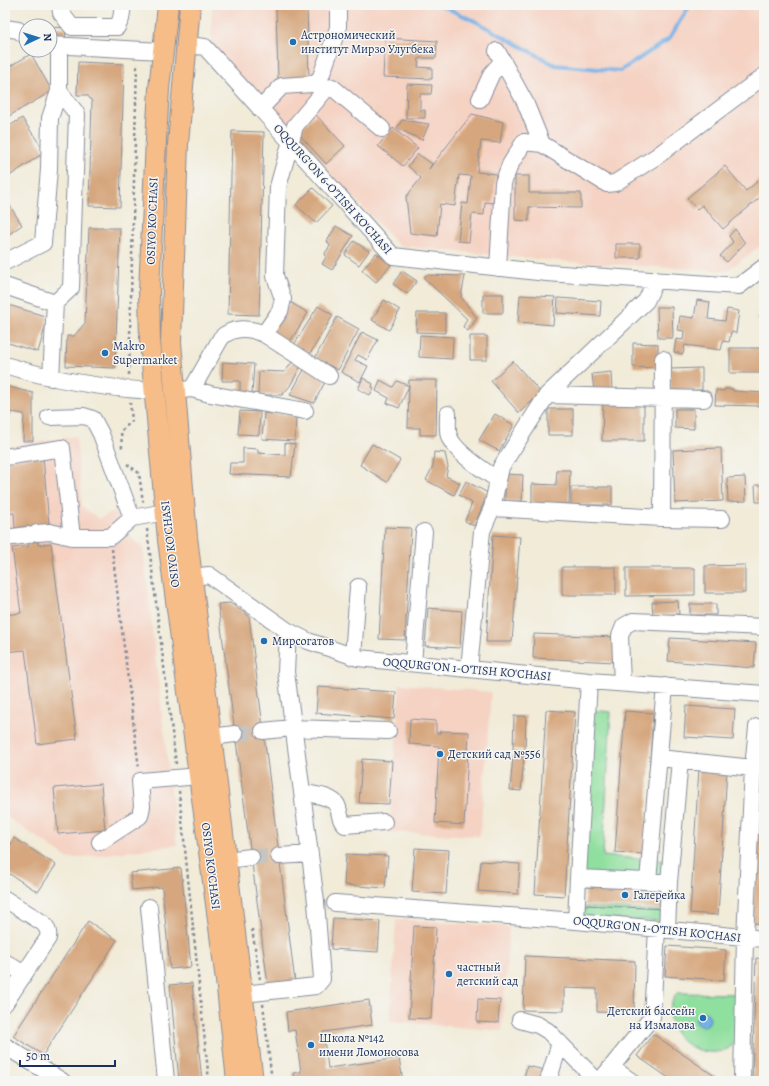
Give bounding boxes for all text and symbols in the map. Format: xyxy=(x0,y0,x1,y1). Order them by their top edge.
north arrow xyxy=(18,18,58,58)
place label: Астрономический институт Мирзо Улугбека xyxy=(300,27,434,57)
text: N xyxy=(40,33,55,42)
marker: Астрономический институт Мирзо Улугбека xyxy=(288,37,298,47)
street label: OQQURG'ON 6-O'TISH KO'CHASI xyxy=(270,120,396,258)
street label: OSIYO KO'CHASI xyxy=(142,177,162,265)
place label: Makro Supermarket xyxy=(113,338,177,368)
marker: Makro Supermarket xyxy=(100,348,110,358)
street label: OSIYO KO'CHASI xyxy=(157,500,183,588)
place label: Мирсогатов xyxy=(272,633,334,649)
marker: Мирсогатов xyxy=(259,636,269,646)
street label: OQQURG'ON 1-O'TISH KO'CHASI xyxy=(382,654,552,684)
place label: Детский сад №556 xyxy=(448,746,541,762)
marker: Детский сад №556 xyxy=(435,749,445,759)
street label: OSIYO KO'CHASI xyxy=(198,822,224,910)
place label: Галерейка xyxy=(633,887,686,903)
marker: Галерейка xyxy=(620,890,630,900)
street label: OQQURG'ON 1-O'TISH KO'CHASI xyxy=(572,912,742,946)
place label: частный детский сад xyxy=(456,959,518,989)
marker: частный детский сад xyxy=(444,969,454,979)
place label: Детский бассейн на Измалова xyxy=(607,1003,695,1033)
marker: Детский бассейн на Измалова xyxy=(698,1013,708,1023)
place label: Школа №142 имени Ломоносова xyxy=(319,1030,420,1060)
marker: Школа №142 имени Ломоносова xyxy=(306,1040,316,1050)
scale bar xyxy=(20,1042,115,1068)
text: 50 m xyxy=(26,1048,50,1064)

